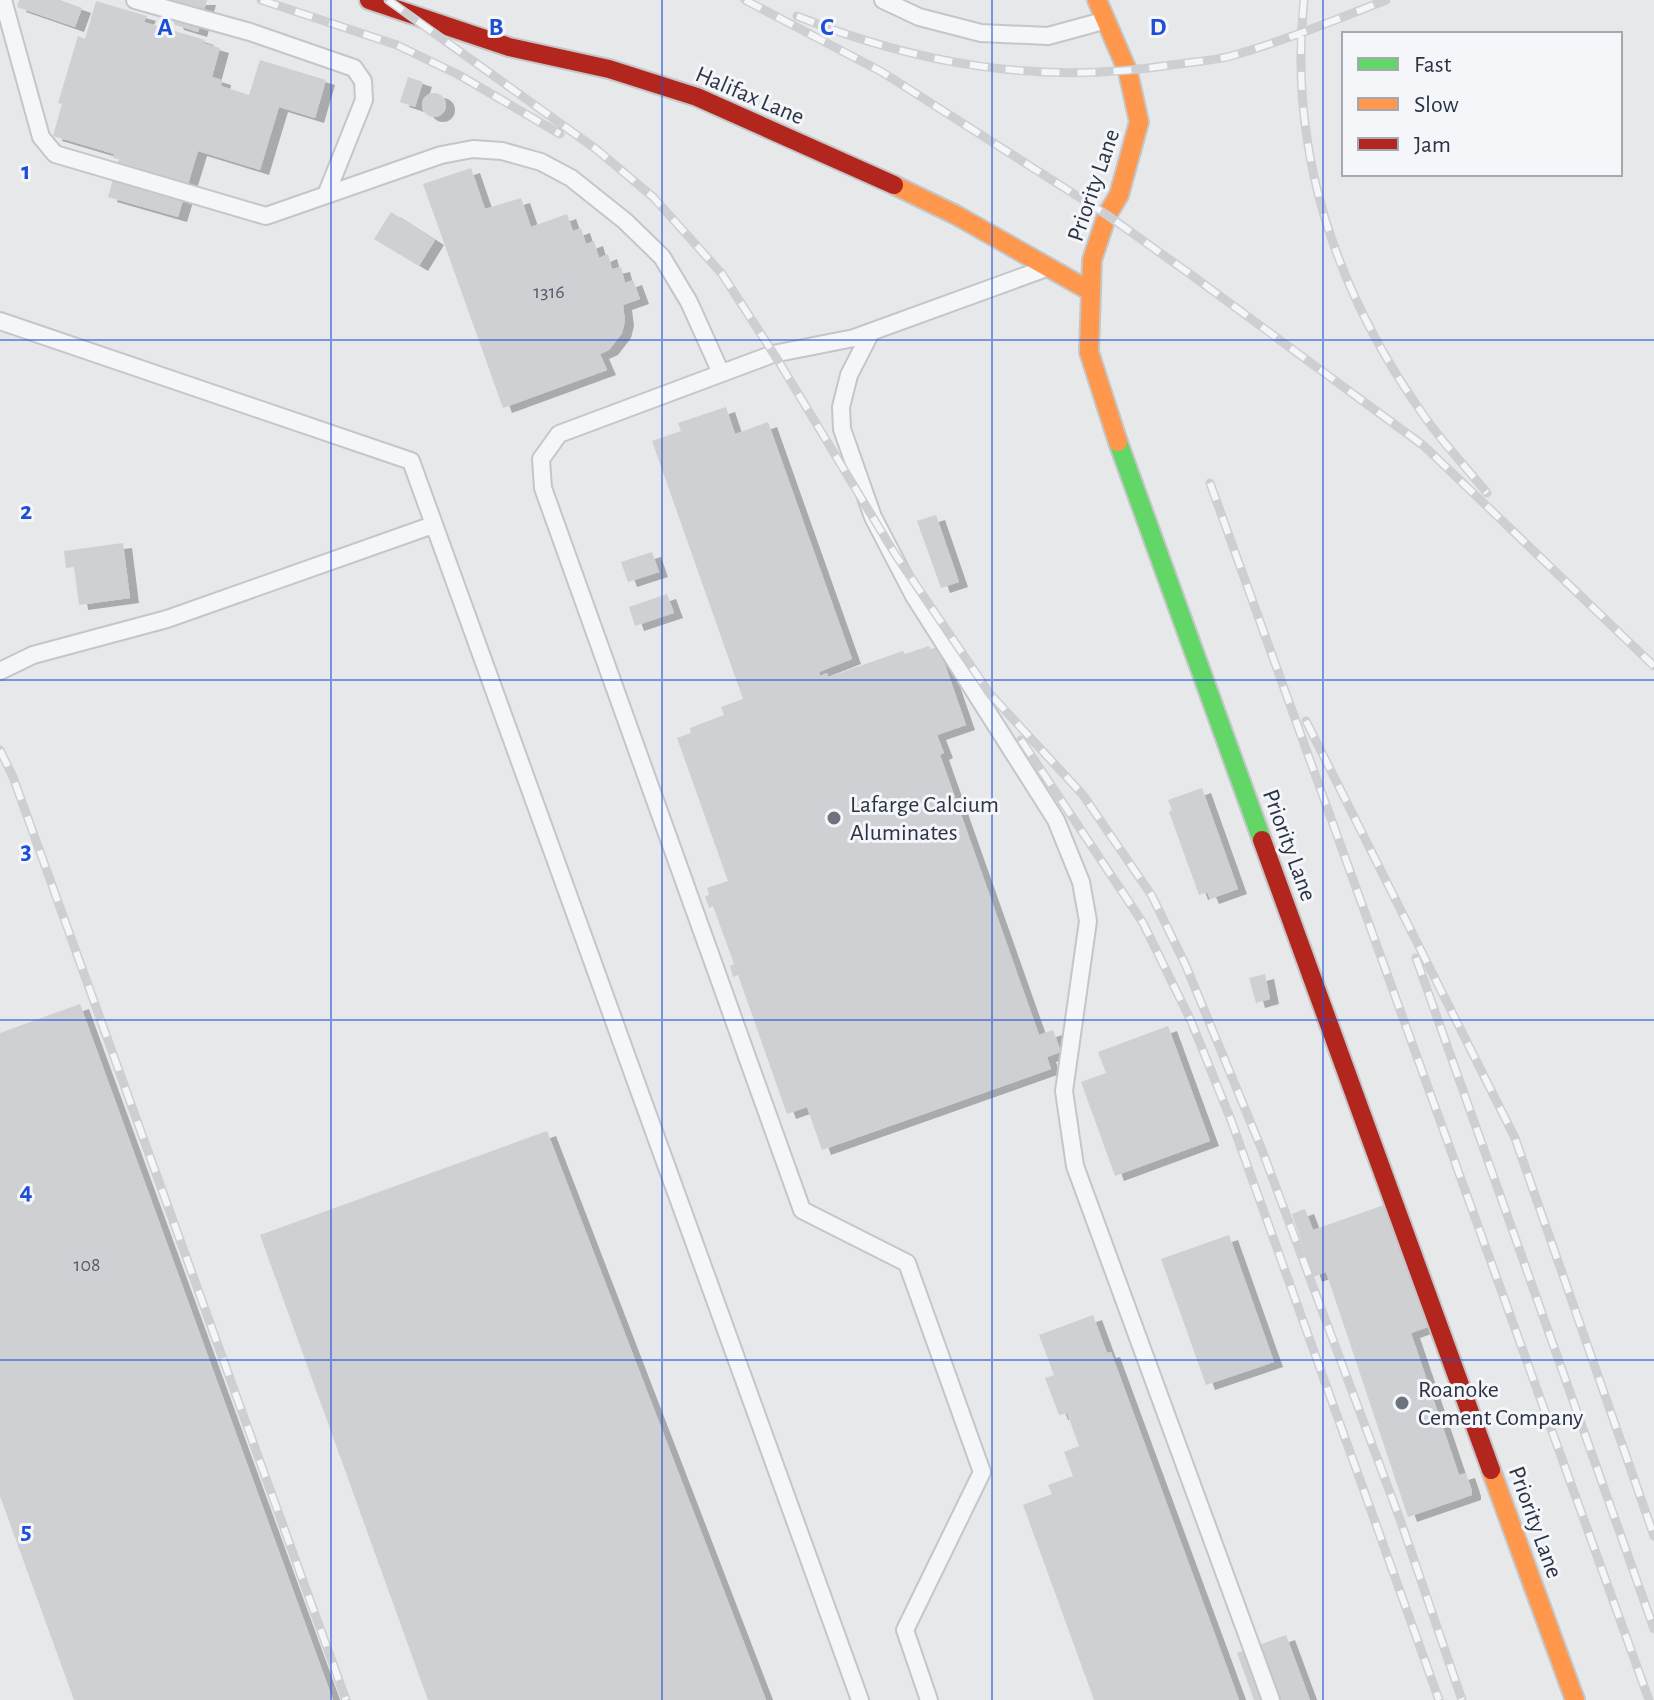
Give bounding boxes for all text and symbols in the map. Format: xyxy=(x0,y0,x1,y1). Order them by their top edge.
text: A xyxy=(157,14,173,40)
text: B xyxy=(488,14,504,40)
text: C xyxy=(820,14,834,40)
text: D xyxy=(1149,14,1167,40)
legend xyxy=(1342,32,1622,176)
text: Fast xyxy=(1414,53,1452,77)
street label: Halifax Lane xyxy=(692,62,807,130)
text: Slow xyxy=(1414,93,1459,117)
street label: Priority Lane xyxy=(1064,126,1124,245)
text: Jam xyxy=(1414,133,1451,157)
text: 1 xyxy=(21,158,31,184)
house number: 1316 xyxy=(533,282,565,302)
text: 2 xyxy=(20,498,32,524)
street label: Priority Lane xyxy=(1258,786,1320,904)
place label: Lafarge Calcium Aluminates xyxy=(850,793,999,845)
marker: Lafarge Calcium Aluminates xyxy=(825,809,843,827)
text: 3 xyxy=(20,838,32,864)
text: 4 xyxy=(19,1178,33,1204)
house number: 108 xyxy=(74,1255,100,1275)
place label: Roanoke Cement Company xyxy=(1418,1378,1583,1430)
marker: Roanoke Cement Company xyxy=(1393,1394,1411,1412)
street label: Priority Lane xyxy=(1504,1463,1566,1581)
text: 5 xyxy=(20,1518,32,1544)

